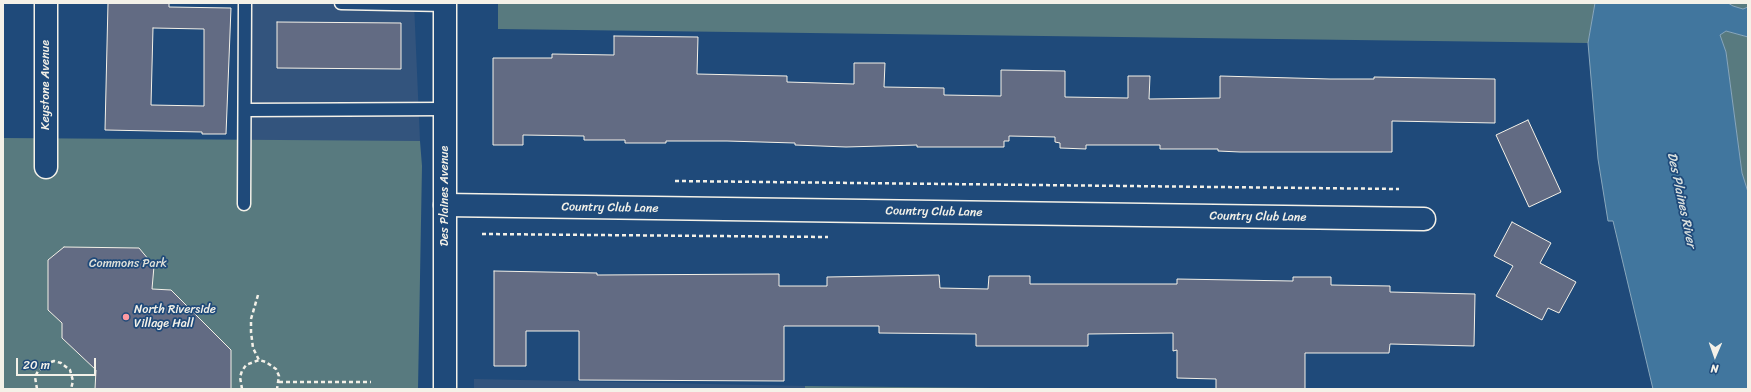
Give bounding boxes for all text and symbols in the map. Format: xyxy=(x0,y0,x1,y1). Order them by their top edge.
street label: Keystone Avenue xyxy=(39,40,53,130)
street label: Des Plaines Avenue xyxy=(438,146,452,246)
water label: Des Plaines River xyxy=(1663,151,1699,249)
street label: Country Club Lane xyxy=(561,200,659,216)
street label: Country Club Lane xyxy=(885,204,983,220)
street label: Country Club Lane xyxy=(1209,209,1307,225)
park label: Commons Park xyxy=(89,257,167,271)
place label: North Riverside Village Hall xyxy=(134,303,216,331)
marker: North Riverside Village Hall xyxy=(121,312,131,322)
north arrow xyxy=(1695,336,1735,376)
scale bar xyxy=(18,350,98,376)
text: 20 m xyxy=(23,354,50,376)
text: N xyxy=(1710,359,1719,378)

